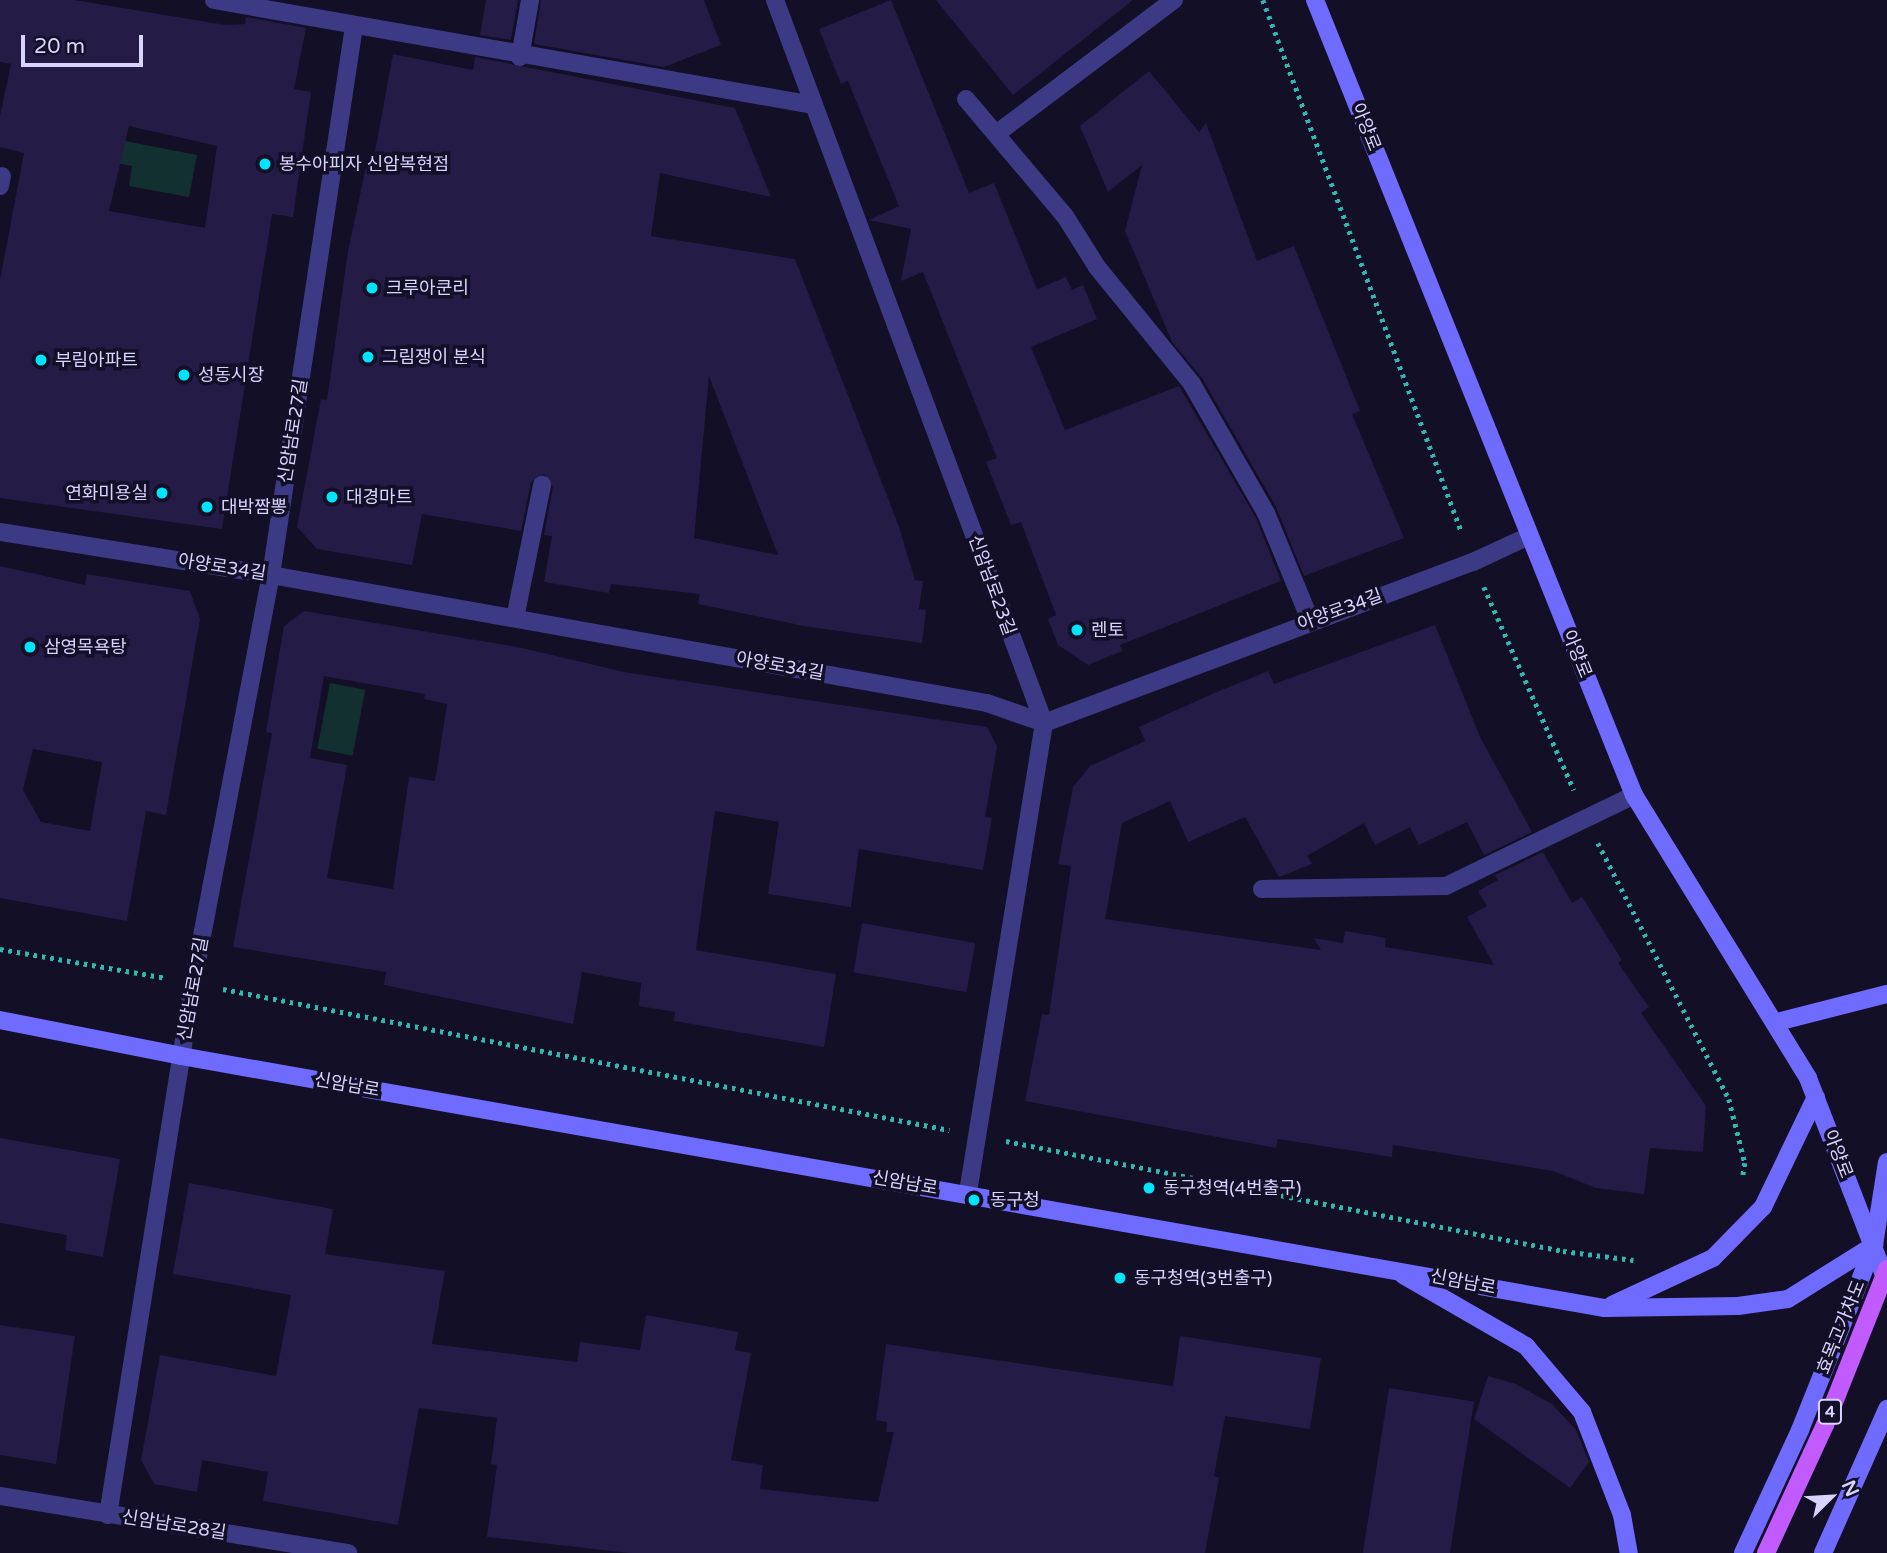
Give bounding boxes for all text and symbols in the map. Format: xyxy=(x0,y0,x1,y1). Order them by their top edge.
scale bar xyxy=(24,21,147,65)
text: 20 m xyxy=(34,34,85,59)
street label: 아양로 xyxy=(1347,100,1385,154)
place label: 봉수아피자 신암복현점 xyxy=(279,153,449,175)
marker: 봉수아피자 신암복현점 xyxy=(257,156,273,172)
place label: 크루아쿤리 xyxy=(386,277,469,299)
marker: 크루아쿤리 xyxy=(364,280,380,296)
place label: 그림쟁이 분식 xyxy=(382,346,486,368)
place label: 부림아파트 xyxy=(55,349,138,371)
marker: 그림쟁이 분식 xyxy=(360,349,376,365)
marker: 부림아파트 xyxy=(33,352,49,368)
place label: 성동시장 xyxy=(198,364,264,386)
marker: 성동시장 xyxy=(176,367,192,383)
street label: 신암남로27길 xyxy=(274,377,312,485)
place label: 연화미용실 xyxy=(65,482,148,504)
marker: 연화미용실 xyxy=(154,485,170,501)
place label: 대경마트 xyxy=(346,486,412,508)
marker: 대경마트 xyxy=(324,489,340,505)
place label: 대박짬뽕 xyxy=(221,496,287,518)
marker: 대박짬뽕 xyxy=(199,499,215,515)
street label: 신암남로23길 xyxy=(964,532,1020,638)
street label: 아양로34길 xyxy=(176,549,268,585)
street label: 아양로34길 xyxy=(1295,585,1385,635)
place label: 렌토 xyxy=(1091,619,1124,641)
marker: 렌토 xyxy=(1069,622,1085,638)
street label: 아양로 xyxy=(1558,627,1596,681)
place label: 삼영목욕탕 xyxy=(44,636,127,658)
marker: 삼영목욕탕 xyxy=(22,639,38,655)
street label: 아양로34길 xyxy=(734,648,826,684)
street label: 신암남로27길 xyxy=(173,935,213,1043)
street label: 신암남로 xyxy=(313,1069,381,1101)
street label: 아양로 xyxy=(1819,1127,1857,1181)
street label: 신암남로 xyxy=(871,1167,939,1199)
place label: 동구청역(4번출구) xyxy=(1163,1177,1301,1199)
marker: 동구청역(4번출구) xyxy=(1141,1180,1157,1196)
place label: 동구청 xyxy=(990,1189,1040,1211)
marker: 동구청 xyxy=(964,1190,984,1210)
street label: 신암남로 xyxy=(1428,1265,1498,1299)
place label: 동구청역(3번출구) xyxy=(1134,1267,1272,1289)
marker: 동구청역(3번출구) xyxy=(1112,1270,1128,1286)
street label: 효목고가차도 xyxy=(1812,1277,1870,1377)
road number: 4 xyxy=(1818,1400,1842,1424)
north arrow xyxy=(1796,1462,1866,1532)
text: N xyxy=(1837,1477,1863,1500)
street label: 신암남로28길 xyxy=(120,1506,228,1544)

